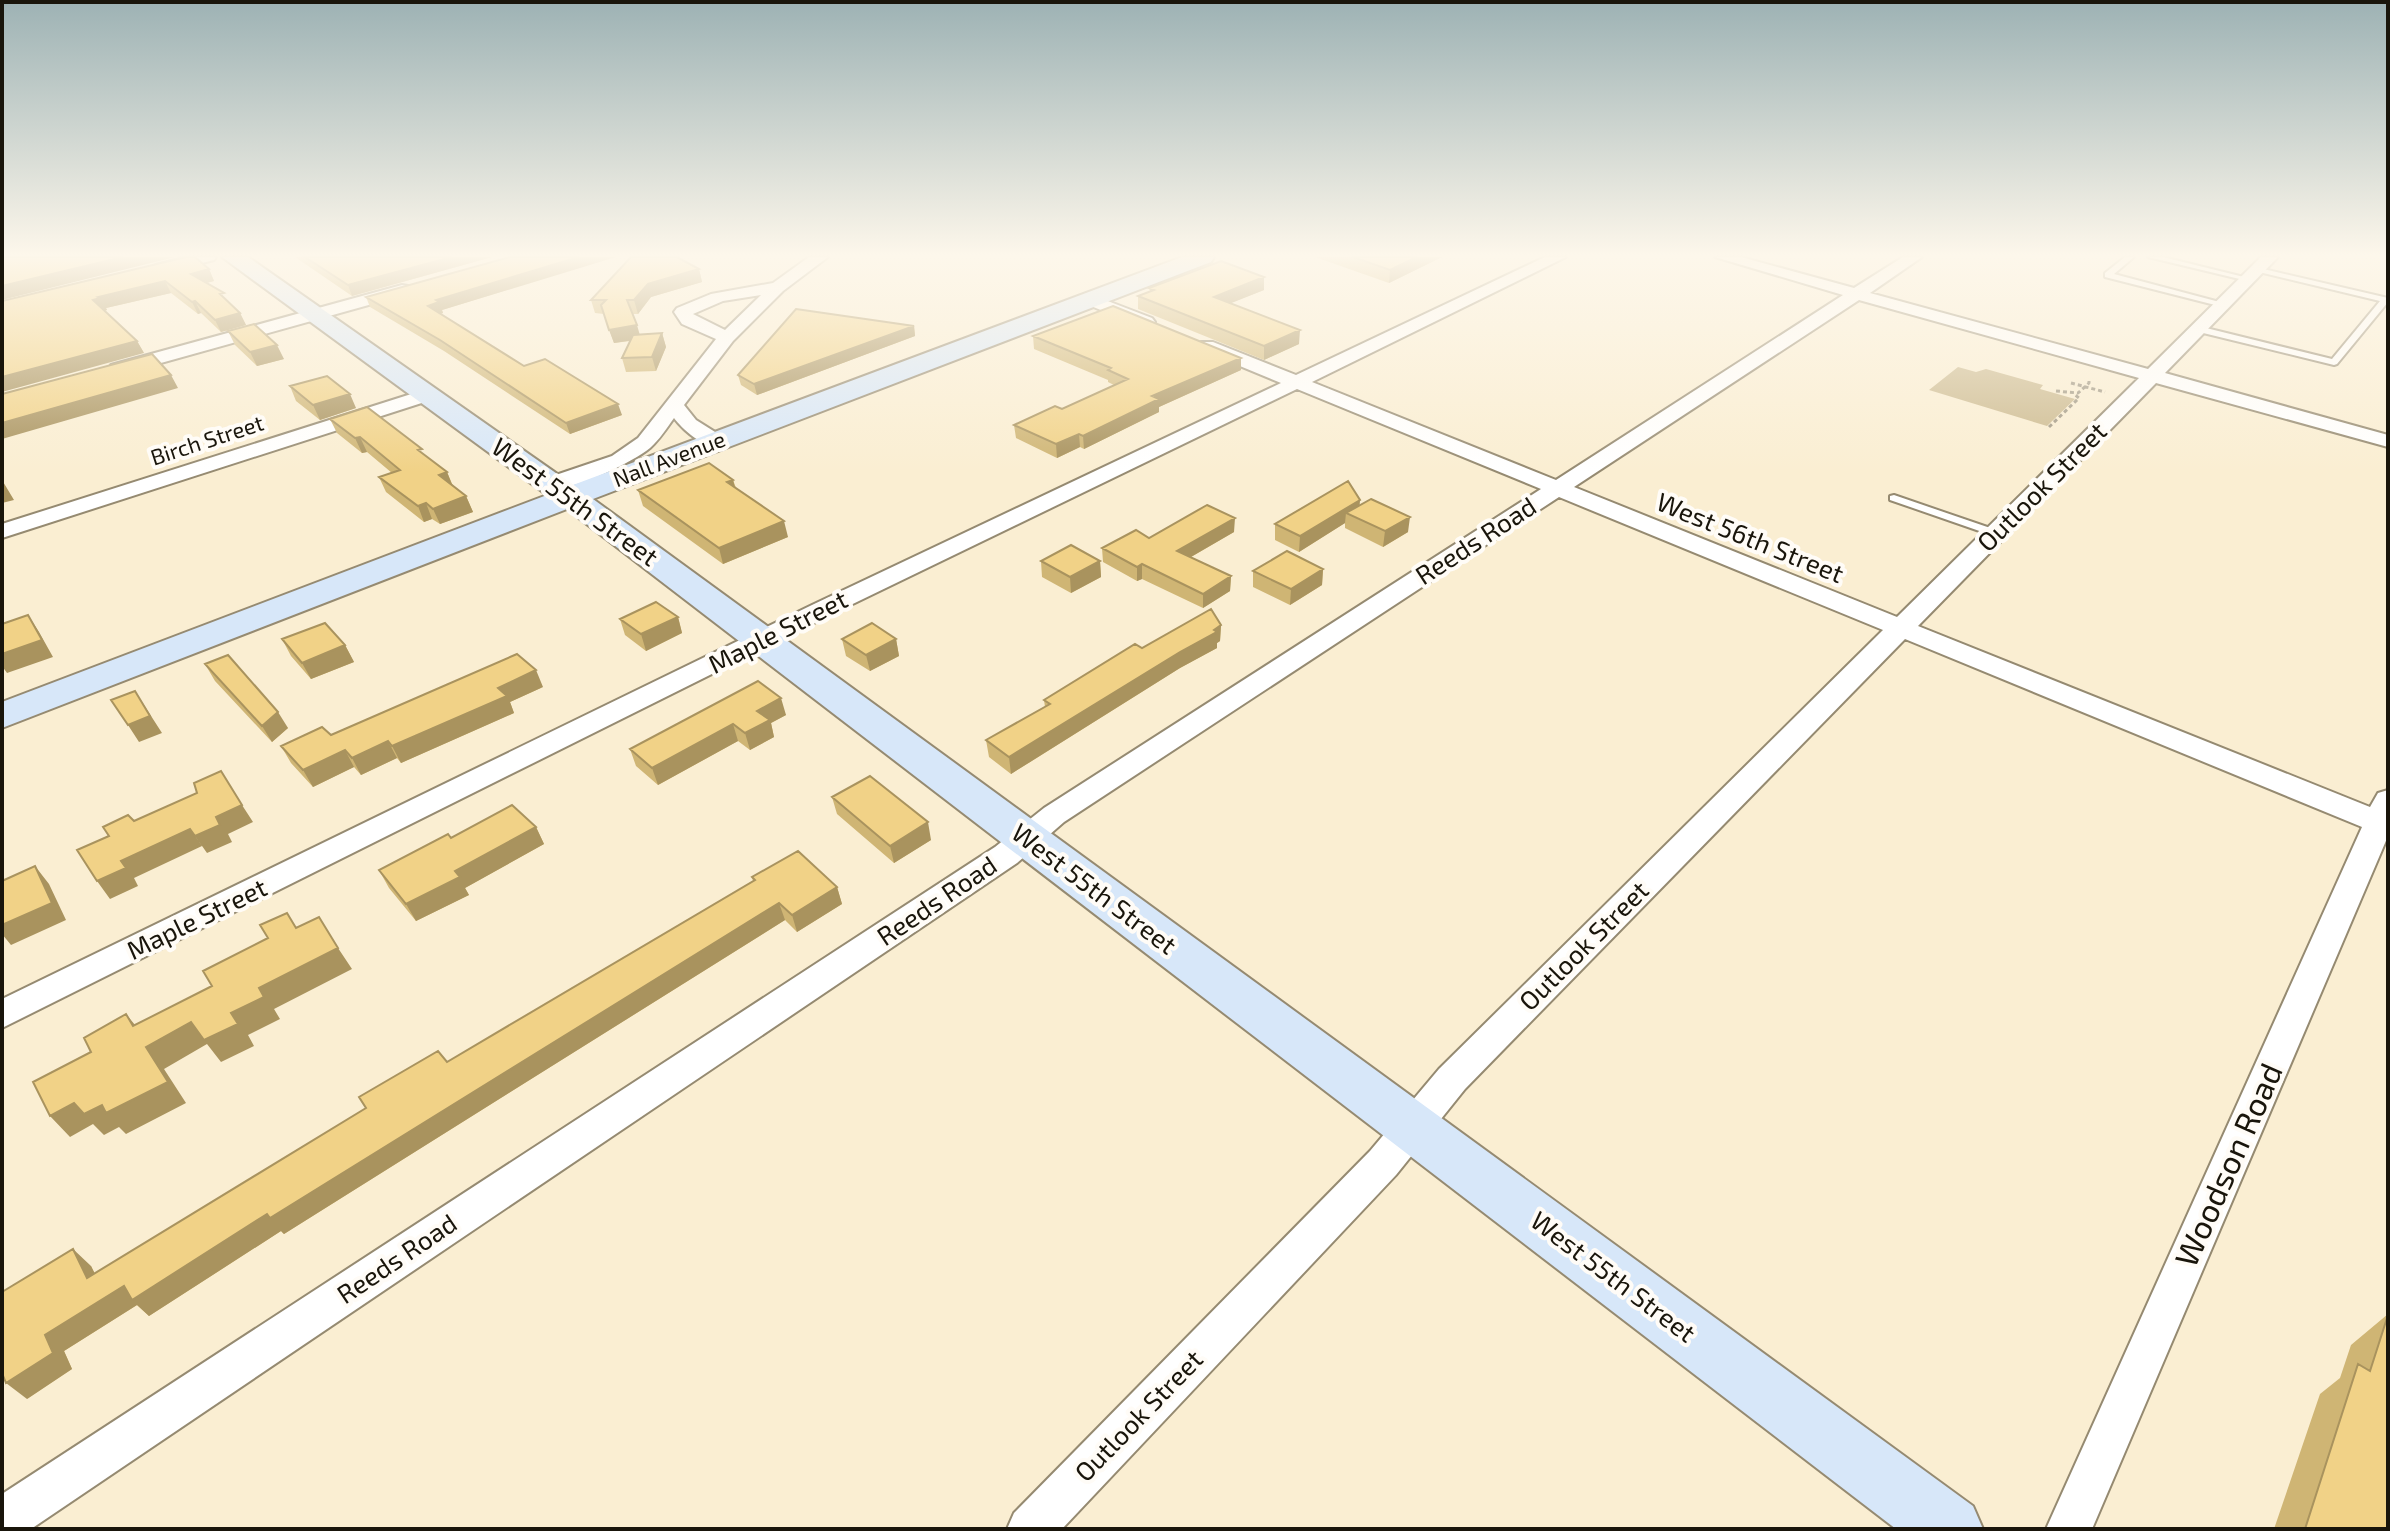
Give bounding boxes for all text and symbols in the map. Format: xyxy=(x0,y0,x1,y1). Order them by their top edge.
street label: Birch Street xyxy=(147,409,266,470)
street label: Outlook Street xyxy=(1970,415,2112,557)
street label: Nall Avenue xyxy=(609,425,728,491)
street label: West 55th Street xyxy=(487,430,665,572)
street label: West 56th Street xyxy=(1653,485,1849,588)
street label: Reeds Road xyxy=(1409,489,1541,590)
street label: Maple Street xyxy=(703,582,852,679)
street label: West 55th Street xyxy=(1007,816,1183,960)
street label: Reeds Road xyxy=(870,848,1002,951)
street label: Maple Street xyxy=(121,870,271,965)
street label: Outlook Street xyxy=(1512,874,1654,1016)
street label: Woodson Road xyxy=(2165,1057,2289,1272)
street label: West 55th Street xyxy=(1526,1204,1702,1348)
street label: Reeds Road xyxy=(330,1206,462,1309)
street label: Outlook Street xyxy=(1068,1343,1208,1487)

